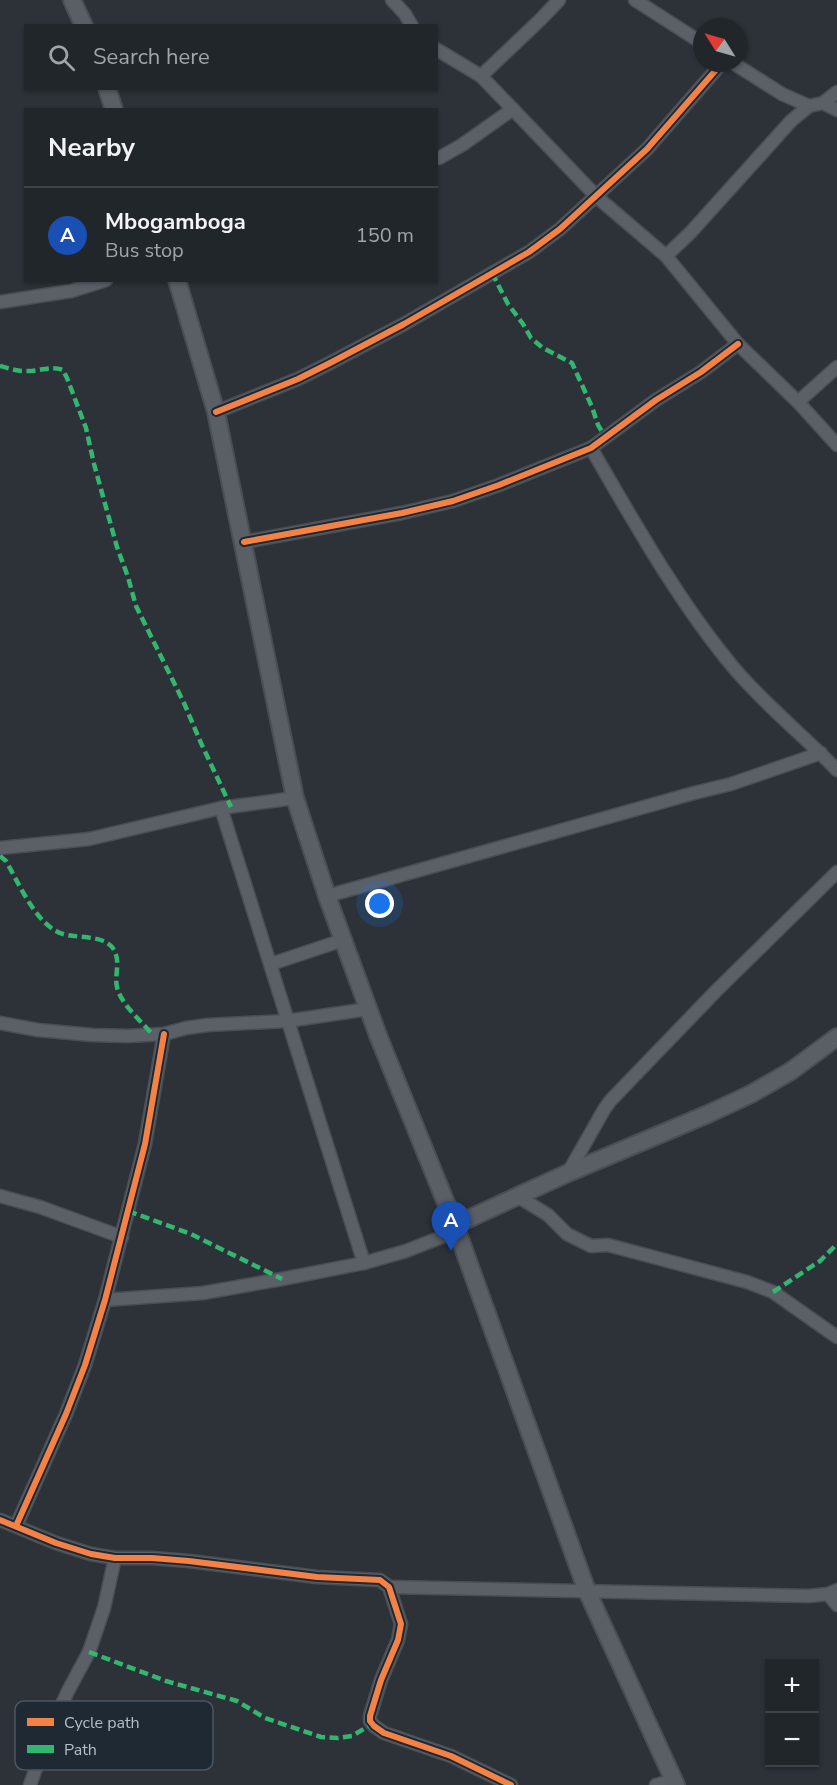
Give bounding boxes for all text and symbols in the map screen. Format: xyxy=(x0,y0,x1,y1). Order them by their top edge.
north arrow xyxy=(693,18,747,72)
search box xyxy=(24,24,438,90)
icon: search xyxy=(45,41,78,74)
text: Search here xyxy=(93,42,210,72)
text: Nearby xyxy=(48,130,135,165)
text: Mbogamboga xyxy=(105,207,246,237)
text: A xyxy=(60,222,75,249)
text: 150 m xyxy=(356,222,414,249)
text: Bus stop xyxy=(105,237,184,264)
your location xyxy=(365,889,394,918)
pin: A xyxy=(432,1202,470,1251)
map controls xyxy=(765,1659,819,1767)
button: + xyxy=(765,1659,819,1713)
legend xyxy=(15,1701,213,1770)
text: Cycle path xyxy=(64,1712,140,1734)
button: − xyxy=(765,1713,819,1767)
text: Path xyxy=(64,1739,97,1761)

